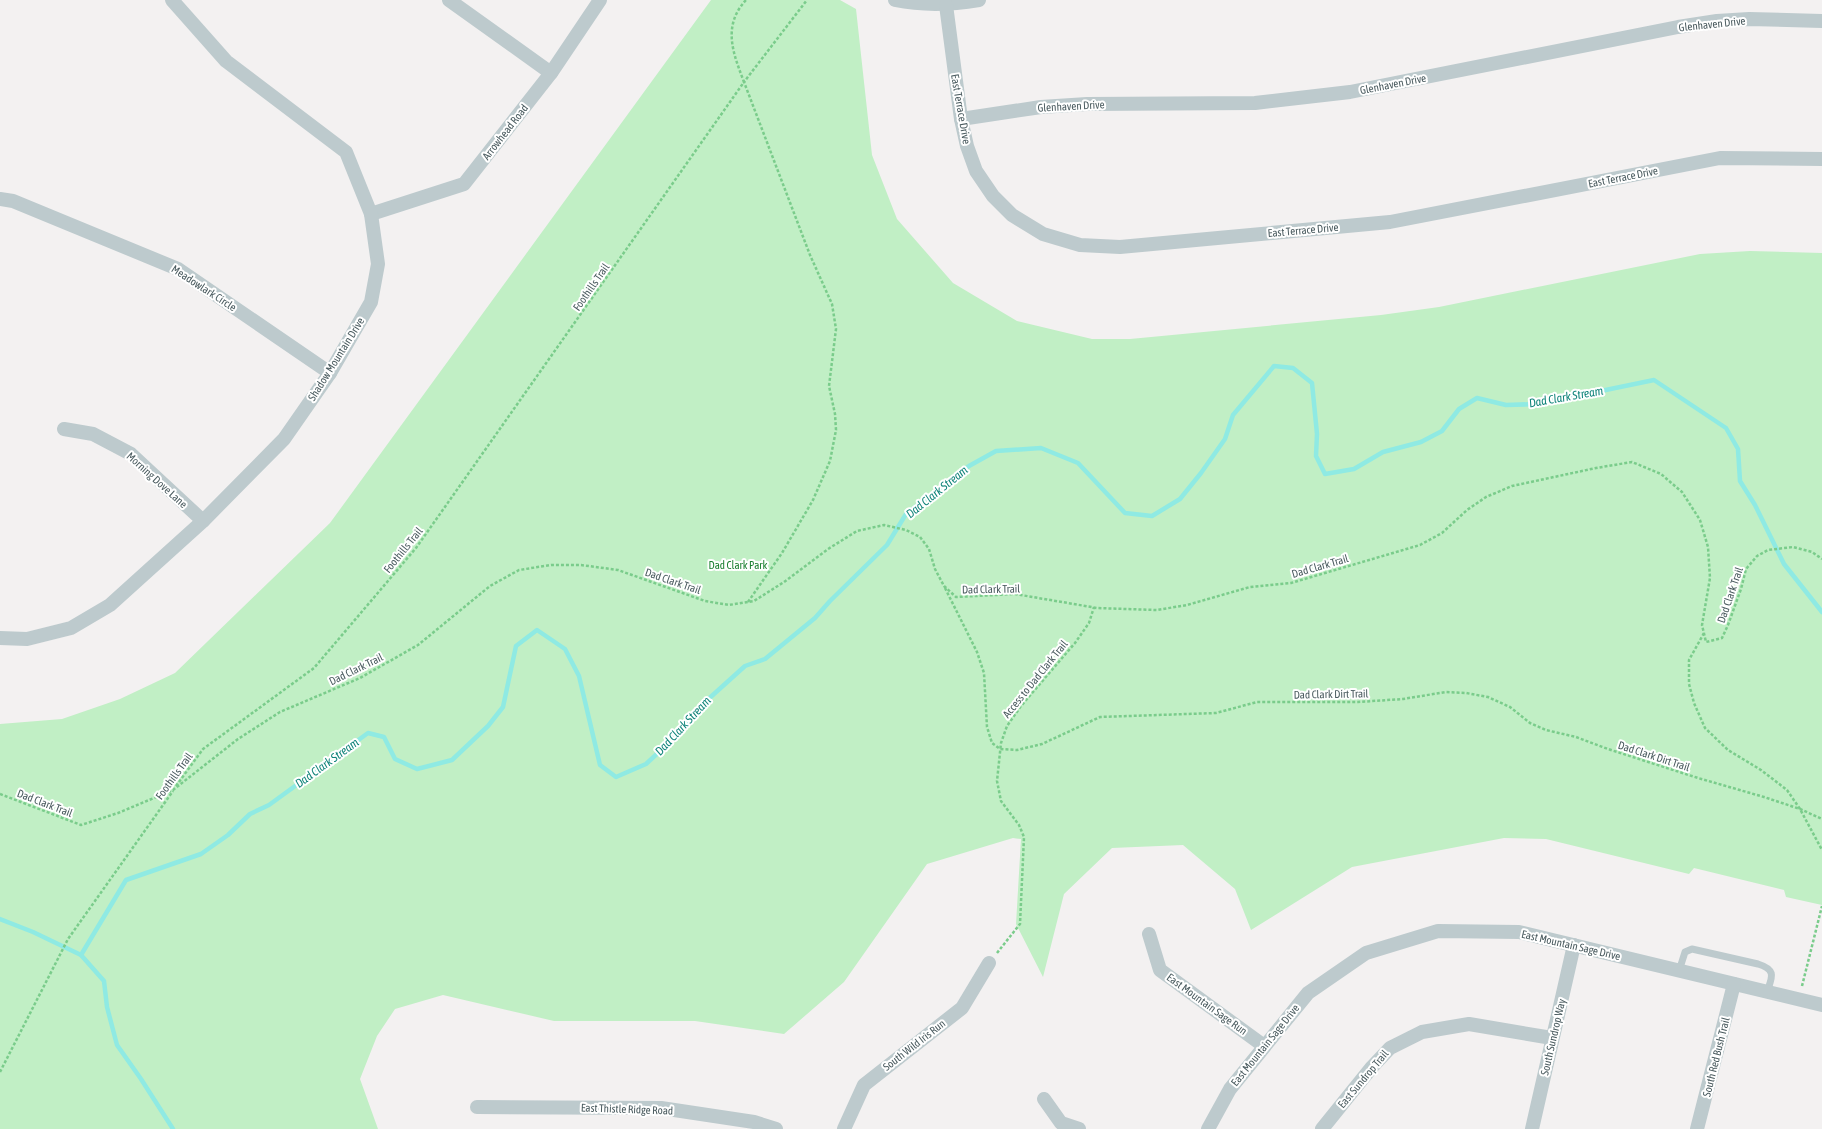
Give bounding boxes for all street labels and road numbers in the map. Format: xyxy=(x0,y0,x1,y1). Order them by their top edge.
street label: Glenhaven Drive xyxy=(1678,15,1746,33)
street label: Glenhaven Drive xyxy=(1359,72,1427,96)
street label: East Terrace Drive xyxy=(949,73,973,145)
street label: Glenhaven Drive xyxy=(1037,98,1105,114)
street label: Arrowhead Road xyxy=(480,102,530,162)
street label: East Terrace Drive xyxy=(1587,164,1659,190)
street label: East Terrace Drive xyxy=(1267,221,1339,239)
street label: Foothills Trail xyxy=(570,261,612,313)
street label: Meadowlark Circle xyxy=(169,263,239,313)
street label: Shadow Mountain Drive xyxy=(306,315,366,403)
street label: Morning Dove Lane xyxy=(124,450,190,510)
street label: Foothills Trail xyxy=(381,525,425,575)
street label: Dad Clark Trail xyxy=(1290,552,1350,580)
street label: Dad Clark Trail xyxy=(1715,565,1745,625)
street label: Dad Clark Trail xyxy=(643,566,703,596)
street label: Dad Clark Trail xyxy=(962,582,1020,596)
street label: Access to Dad Clark Trail xyxy=(1000,638,1070,720)
street label: Dad Clark Trail xyxy=(327,651,385,687)
street label: Dad Clark Dirt Trail xyxy=(1293,687,1369,701)
street label: Dad Clark Dirt Trail xyxy=(1617,739,1692,773)
street label: Foothills Trail xyxy=(153,750,195,802)
street label: Dad Clark Trail xyxy=(16,787,74,819)
street label: East Mountain Sage Drive xyxy=(1520,928,1622,962)
street label: East Mountain Sage Run xyxy=(1165,971,1249,1037)
street label: South Sundrop Way xyxy=(1538,997,1568,1076)
street label: East Mountain Sage Drive xyxy=(1228,1002,1302,1088)
street label: South Red Bush Trail xyxy=(1700,1016,1732,1098)
street label: South Wild Iris Run xyxy=(881,1017,947,1073)
street label: East Sundrop Trail xyxy=(1335,1048,1391,1110)
street label: East Thistle Ridge Road xyxy=(581,1101,673,1117)

